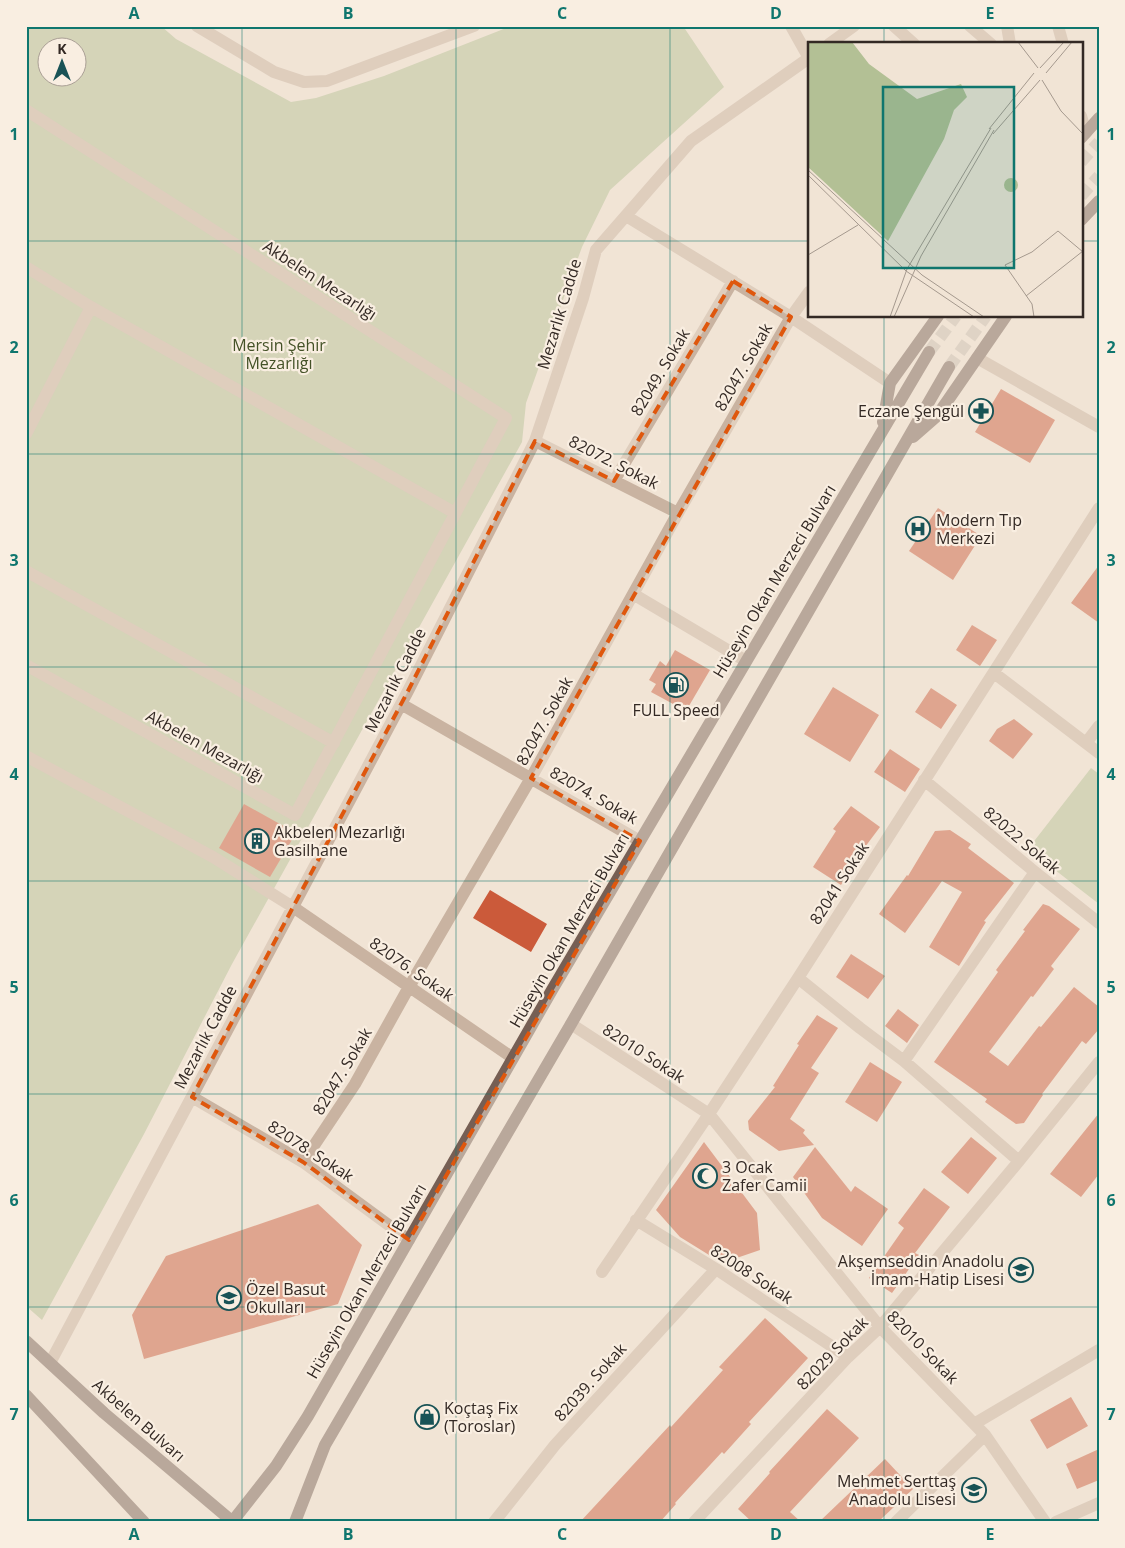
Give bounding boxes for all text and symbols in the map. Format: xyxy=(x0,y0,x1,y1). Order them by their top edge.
text: A xyxy=(128,2,140,24)
text: B xyxy=(343,2,353,24)
text: C xyxy=(557,2,567,24)
text: D xyxy=(770,2,782,24)
text: E xyxy=(986,2,995,24)
north arrow xyxy=(38,38,88,88)
text: K xyxy=(57,39,67,58)
inset map xyxy=(808,42,1082,318)
text: 1 xyxy=(9,123,19,145)
text: 1 xyxy=(1106,123,1116,145)
street label: Akbelen Mezarlığı xyxy=(259,235,381,325)
street label: Mezarlık Cadde xyxy=(532,256,586,372)
street label: 82047. Sokak xyxy=(709,318,777,415)
street label: 82049. Sokak xyxy=(625,324,695,420)
park label: Mersin Şehir Mezarlığı xyxy=(232,334,326,374)
text: 2 xyxy=(9,336,19,358)
text: 2 xyxy=(1106,336,1116,358)
pharmacy icon: Eczane Şengül xyxy=(968,398,994,424)
place label: Eczane Şengül xyxy=(858,400,964,422)
street label: 82072. Sokak xyxy=(565,430,663,494)
street label: Hüseyin Okan Merzeci Bulvarı xyxy=(707,480,841,682)
place label: Modern Tıp Merkezi xyxy=(936,509,1022,549)
hospital icon: Modern Tıp Merkezi xyxy=(905,516,931,542)
text: 3 xyxy=(9,549,19,571)
text: 3 xyxy=(1106,549,1116,571)
street label: Mezarlık Cadde xyxy=(359,624,431,736)
street label: 82047. Sokak xyxy=(511,672,578,769)
fuel station icon: FULL Speed xyxy=(663,672,689,698)
place label: FULL Speed xyxy=(632,699,720,721)
street label: Akbelen Mezarlığı xyxy=(142,705,268,787)
street label: 82074. Sokak xyxy=(546,761,643,829)
text: 4 xyxy=(9,763,19,785)
text: 4 xyxy=(1106,763,1116,785)
street label: 82022 Sokak xyxy=(979,801,1066,879)
place label: Akbelen Mezarlığı Gasilhane xyxy=(274,821,405,861)
building icon: Akbelen Mezarlığı Gasilhane xyxy=(244,828,270,854)
street label: Hüseyin Okan Merzeci Bulvarı xyxy=(504,828,634,1032)
street label: 82041 Sokak xyxy=(804,837,874,928)
street label: 82076. Sokak xyxy=(365,932,459,1007)
text: 5 xyxy=(9,976,19,998)
text: 5 xyxy=(1106,976,1116,998)
street label: Mezarlık Cadde xyxy=(168,981,242,1093)
street label: 82010 Sokak xyxy=(599,1018,690,1088)
street label: 82047. Sokak xyxy=(307,1023,377,1119)
street label: 82078. Sokak xyxy=(264,1115,359,1187)
place label: 3 Ocak Zafer Camii xyxy=(722,1156,807,1196)
mosque icon: 3 Ocak Zafer Camii xyxy=(692,1163,718,1189)
street label: Hüseyin Okan Merzeci Bulvarı xyxy=(301,1179,431,1383)
text: 6 xyxy=(9,1189,19,1211)
text: 6 xyxy=(1106,1189,1116,1211)
street label: 82008 Sokak xyxy=(707,1239,798,1309)
place label: Akşemseddin Anadolu İmam-Hatip Lisesi xyxy=(838,1250,1004,1290)
school or university icon: Akşemseddin Anadolu İmam-Hatip Lisesi xyxy=(1008,1257,1034,1283)
place label: Özel Basut Okulları xyxy=(246,1278,326,1318)
school or university icon: Özel Basut Okulları xyxy=(216,1285,242,1311)
street label: 82010 Sokak xyxy=(882,1306,964,1389)
street label: 82029 Sokak xyxy=(791,1311,873,1394)
street label: 82039. Sokak xyxy=(549,1338,631,1426)
street label: Akbelen Bulvarı xyxy=(88,1374,190,1466)
place label: Koçtaş Fix (Toroslar) xyxy=(444,1397,519,1437)
text: 7 xyxy=(9,1403,19,1425)
text: 7 xyxy=(1106,1403,1116,1425)
shop icon: Koçtaş Fix (Toroslar) xyxy=(414,1404,440,1430)
place label: Mehmet Serttaş Anadolu Lisesi xyxy=(837,1470,956,1510)
school or university icon: Mehmet Serttaş Anadolu Lisesi xyxy=(961,1477,987,1503)
text: A xyxy=(128,1523,140,1545)
text: B xyxy=(343,1523,353,1545)
text: C xyxy=(557,1523,567,1545)
text: D xyxy=(770,1523,782,1545)
text: E xyxy=(986,1523,995,1545)

